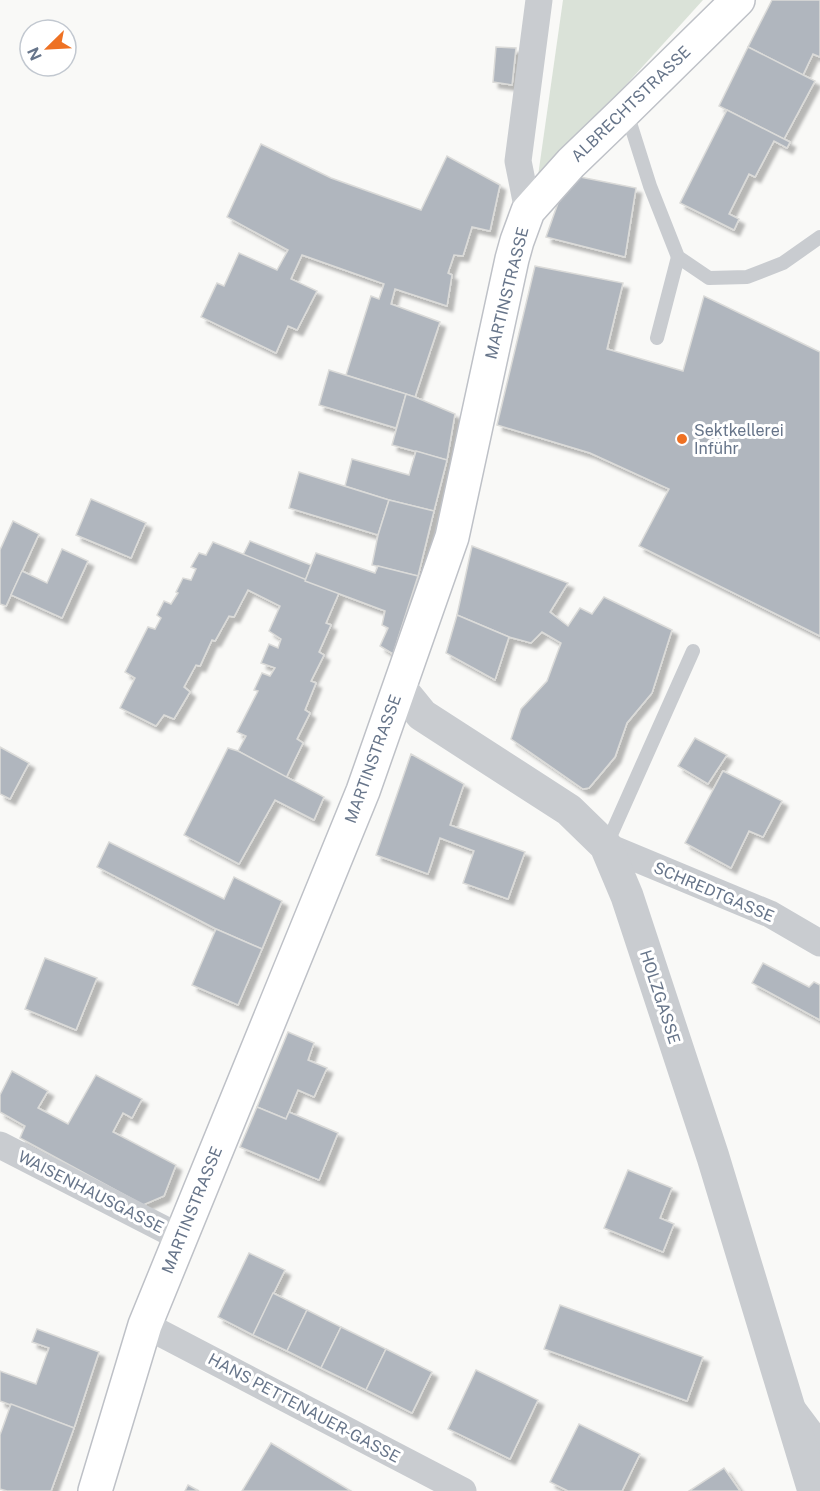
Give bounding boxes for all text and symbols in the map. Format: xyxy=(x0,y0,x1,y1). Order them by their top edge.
north arrow xyxy=(18,18,78,78)
street label: ALBRECHTSTRASSE xyxy=(567,42,695,166)
text: N xyxy=(24,44,46,63)
street label: MARTINSTRASSE xyxy=(481,225,533,361)
place label: Sektkellerei Inführ xyxy=(694,421,784,458)
marker: Sektkellerei Inführ xyxy=(675,432,689,446)
street label: MARTINSTRASSE xyxy=(341,692,405,826)
street label: SCHREDTGASSE xyxy=(651,858,777,926)
street label: HOLZGASSE xyxy=(636,948,684,1046)
street label: MARTINSTRASSE xyxy=(158,1144,226,1276)
street label: WAISENHAUSGASSE xyxy=(15,1147,167,1237)
street label: HANS PETTENAUER-GASSE xyxy=(205,1349,403,1467)

